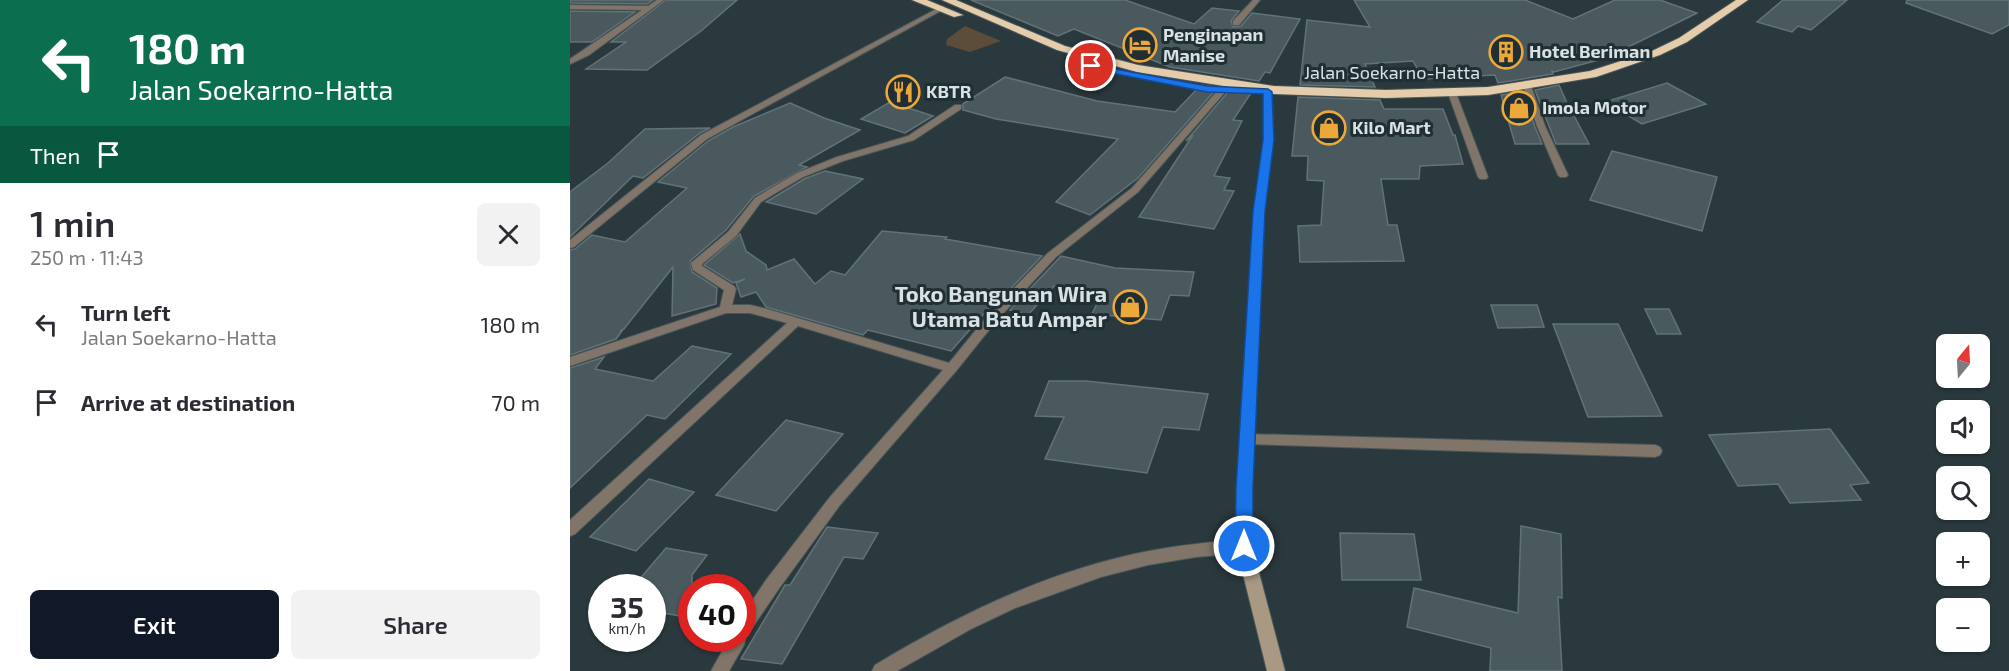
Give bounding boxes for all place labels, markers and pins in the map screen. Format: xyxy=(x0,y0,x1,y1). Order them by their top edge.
place label: Penginapan Manise xyxy=(1163,23,1263,66)
hotel icon: Penginapan Manise xyxy=(1122,27,1158,63)
building icon: Hotel Beriman xyxy=(1488,34,1524,70)
pin xyxy=(1065,40,1116,91)
place label: Hotel Beriman xyxy=(1529,40,1650,62)
restaurant icon: KBTR xyxy=(885,74,921,110)
place label: KBTR xyxy=(926,80,972,102)
shop icon: Imola Motor xyxy=(1501,90,1537,126)
place label: Imola Motor xyxy=(1542,96,1647,118)
shop icon: Kilo Mart xyxy=(1311,110,1347,146)
place label: Kilo Mart xyxy=(1352,116,1431,138)
place label: Toko Bangunan Wira Utama Batu Ampar xyxy=(895,280,1108,331)
shop icon: Toko Bangunan Wira Utama Batu Ampar xyxy=(1112,289,1148,325)

